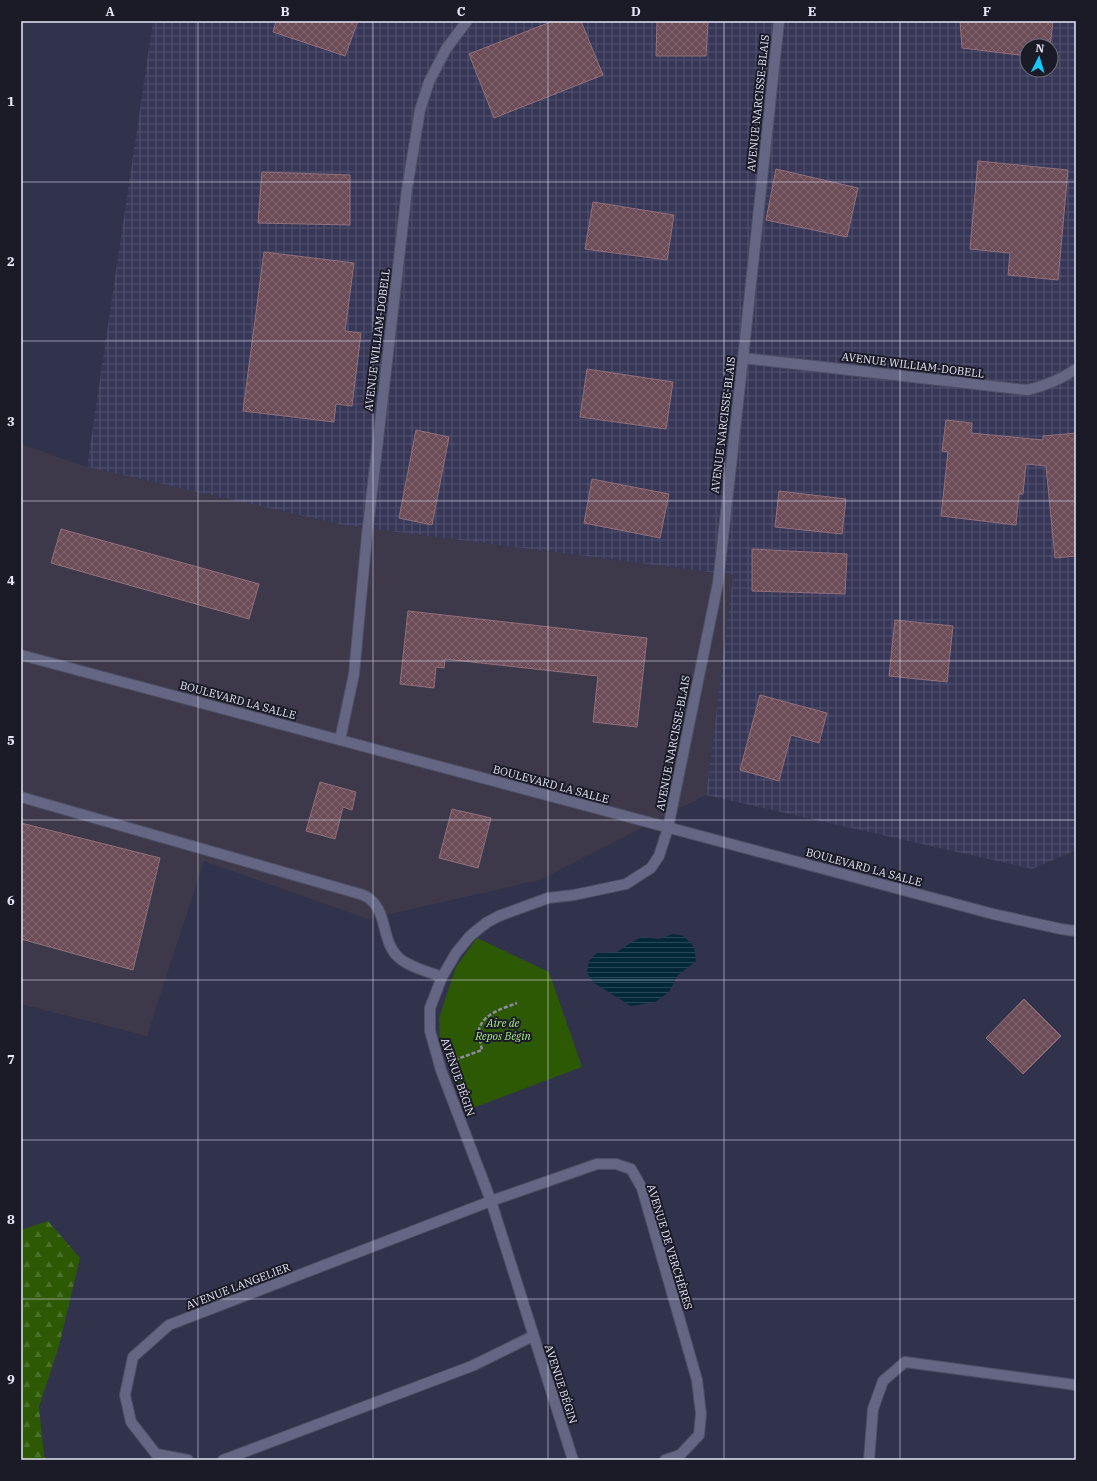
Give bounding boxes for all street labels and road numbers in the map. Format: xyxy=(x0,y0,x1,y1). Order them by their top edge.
street label: AVENUE NARCISSE-BLAIS xyxy=(744,34,772,172)
street label: AVENUE WILLIAM-DOBELL xyxy=(361,268,393,412)
street label: AVENUE WILLIAM-DOBELL xyxy=(841,349,985,381)
street label: AVENUE NARCISSE-BLAIS xyxy=(708,356,738,494)
street label: AVENUE NARCISSE-BLAIS xyxy=(653,674,693,812)
street label: BOULEVARD LA SALLE xyxy=(178,678,298,722)
street label: BOULEVARD LA SALLE xyxy=(491,762,611,806)
street label: BOULEVARD LA SALLE xyxy=(804,845,924,889)
street label: AVENUE BÉGIN xyxy=(438,1036,478,1119)
street label: AVENUE DE VERCHÈRES xyxy=(644,1183,696,1311)
street label: AVENUE LANGELIER xyxy=(184,1260,292,1312)
street label: AVENUE BÉGIN xyxy=(542,1343,581,1426)

